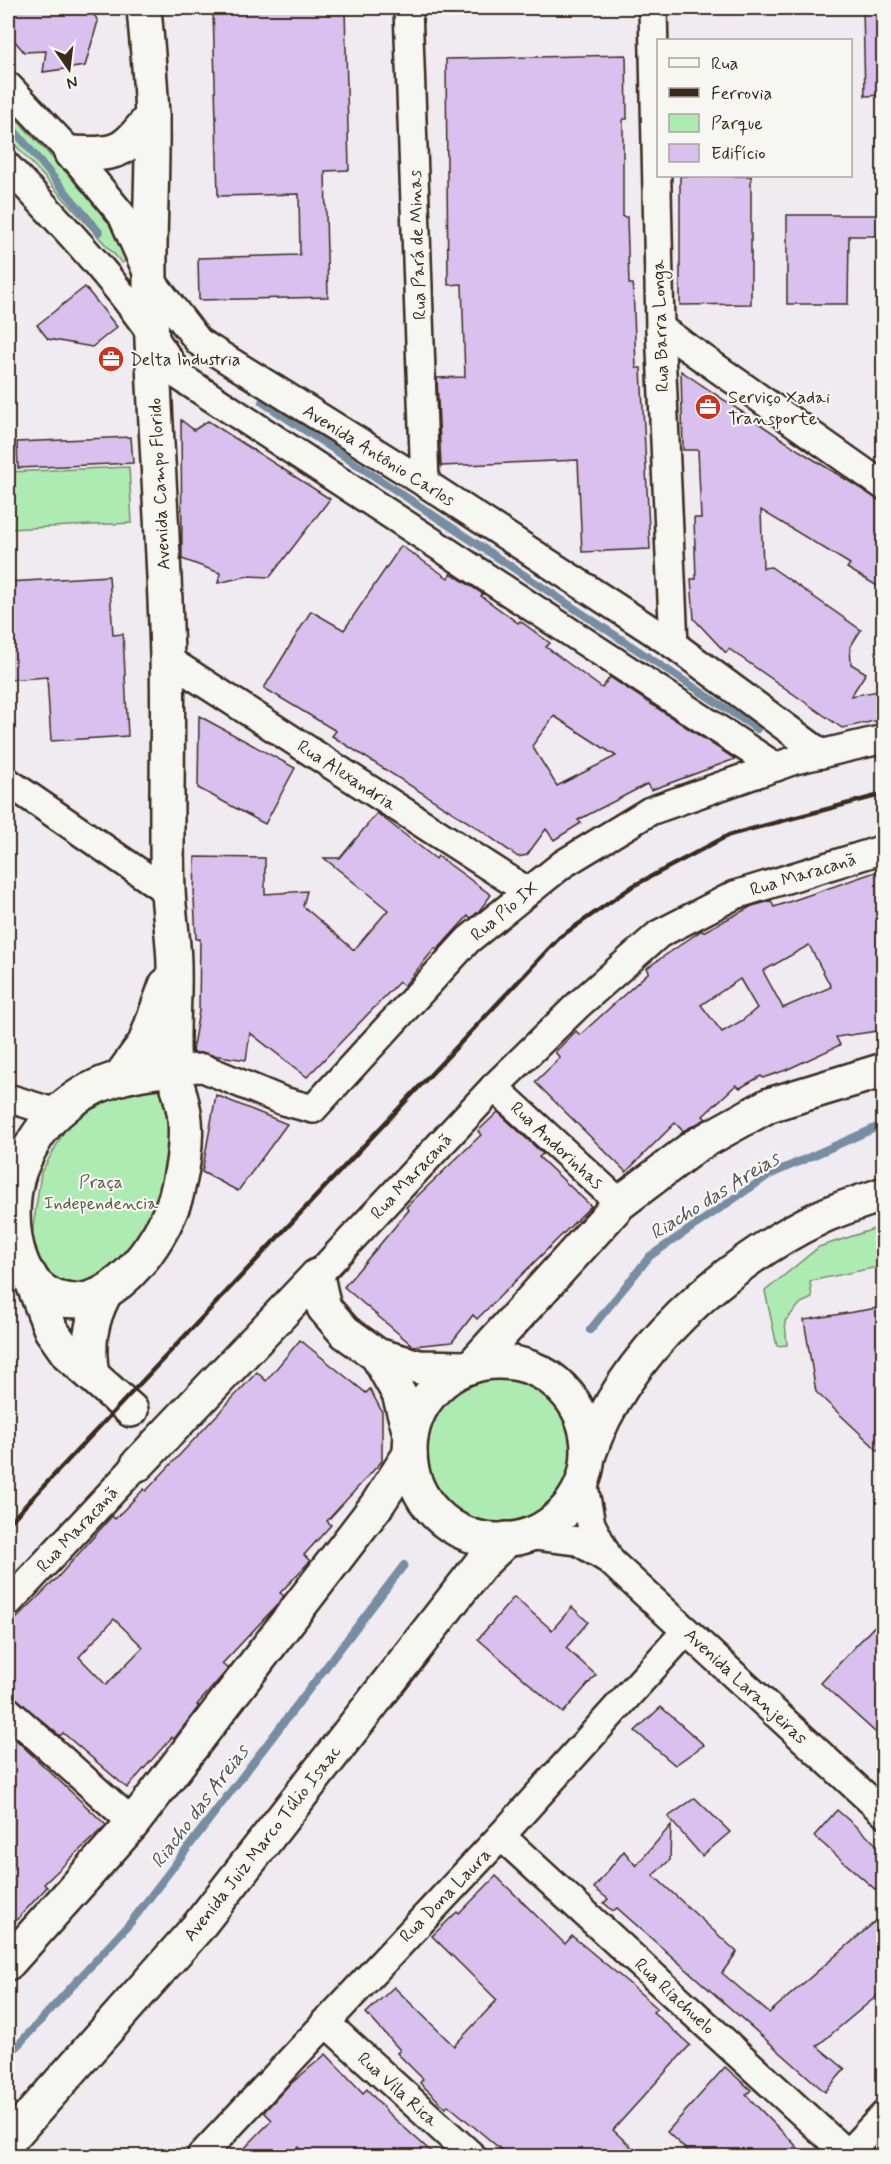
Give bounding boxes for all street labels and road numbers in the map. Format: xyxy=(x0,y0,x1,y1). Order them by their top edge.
street label: Rua Pará de Minas xyxy=(403,170,433,320)
street label: Rua Barra Longa xyxy=(647,259,676,393)
street label: Avenida Campo Florido xyxy=(144,397,176,571)
street label: Avenida Antônio Carlos xyxy=(298,399,459,512)
street label: Rua Alexandria xyxy=(292,735,401,817)
street label: Rua Maracanã xyxy=(747,847,859,902)
street label: Rua Pio IX xyxy=(466,876,544,947)
street label: Rua Andorinhas xyxy=(505,1096,608,1195)
street label: Rua Maracanã xyxy=(366,1128,458,1225)
street label: Rua Maracanã xyxy=(32,1481,124,1578)
street label: Avenida Laranjeiras xyxy=(679,1623,812,1750)
street label: Avenida Juiz Marco Túlio Isaac xyxy=(179,1741,347,1947)
street label: Rua Dona Laura xyxy=(394,1843,497,1948)
street label: Rua Riachuelo xyxy=(629,1953,720,2040)
street label: Rua Vila Rica xyxy=(352,2047,443,2133)

